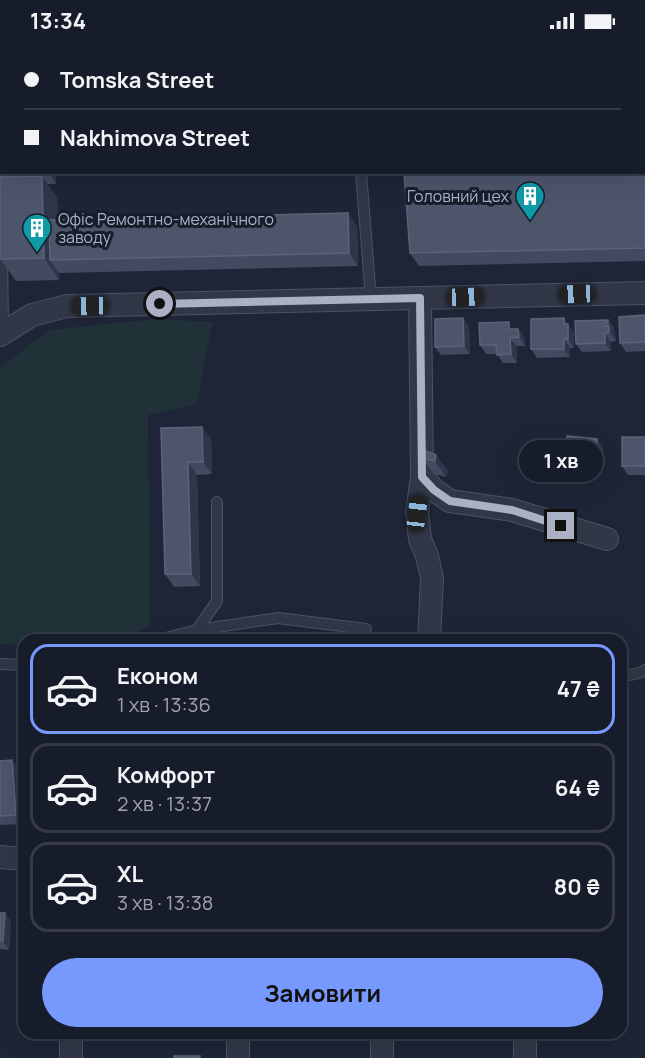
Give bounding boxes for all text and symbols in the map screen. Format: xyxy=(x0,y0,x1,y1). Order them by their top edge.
text: 13:34 xyxy=(30,6,86,36)
text: Tomska Street xyxy=(60,65,214,95)
text: Nakhimova Street xyxy=(60,123,250,153)
building icon: Головний цех xyxy=(514,180,546,222)
place label: Головний цех xyxy=(407,185,510,207)
place label: Офіс Ремонтно-механічного заводу xyxy=(58,208,274,248)
building icon: Офіс Ремонтно-механічного заводу xyxy=(21,212,53,254)
car xyxy=(559,284,595,304)
car xyxy=(447,287,483,307)
route start xyxy=(146,290,173,317)
car xyxy=(72,297,108,315)
callout: 1 хв xyxy=(519,439,603,481)
text: 1 хв xyxy=(543,447,579,474)
car xyxy=(406,494,428,532)
route end xyxy=(547,512,574,539)
text: Економ xyxy=(117,661,198,691)
icon: car xyxy=(45,662,99,716)
text: 47 ₴ xyxy=(557,674,600,704)
text: 1 хв · 13:36 xyxy=(117,691,211,718)
text: Комфорт xyxy=(117,760,215,790)
icon: car xyxy=(45,761,99,815)
text: 64 ₴ xyxy=(555,773,600,803)
text: 2 хв · 13:37 xyxy=(117,790,212,817)
text: XL xyxy=(117,859,143,889)
icon: car xyxy=(45,860,99,914)
text: 80 ₴ xyxy=(554,872,600,902)
text: 3 хв · 13:38 xyxy=(117,889,213,916)
button: Замовити xyxy=(42,958,603,1027)

